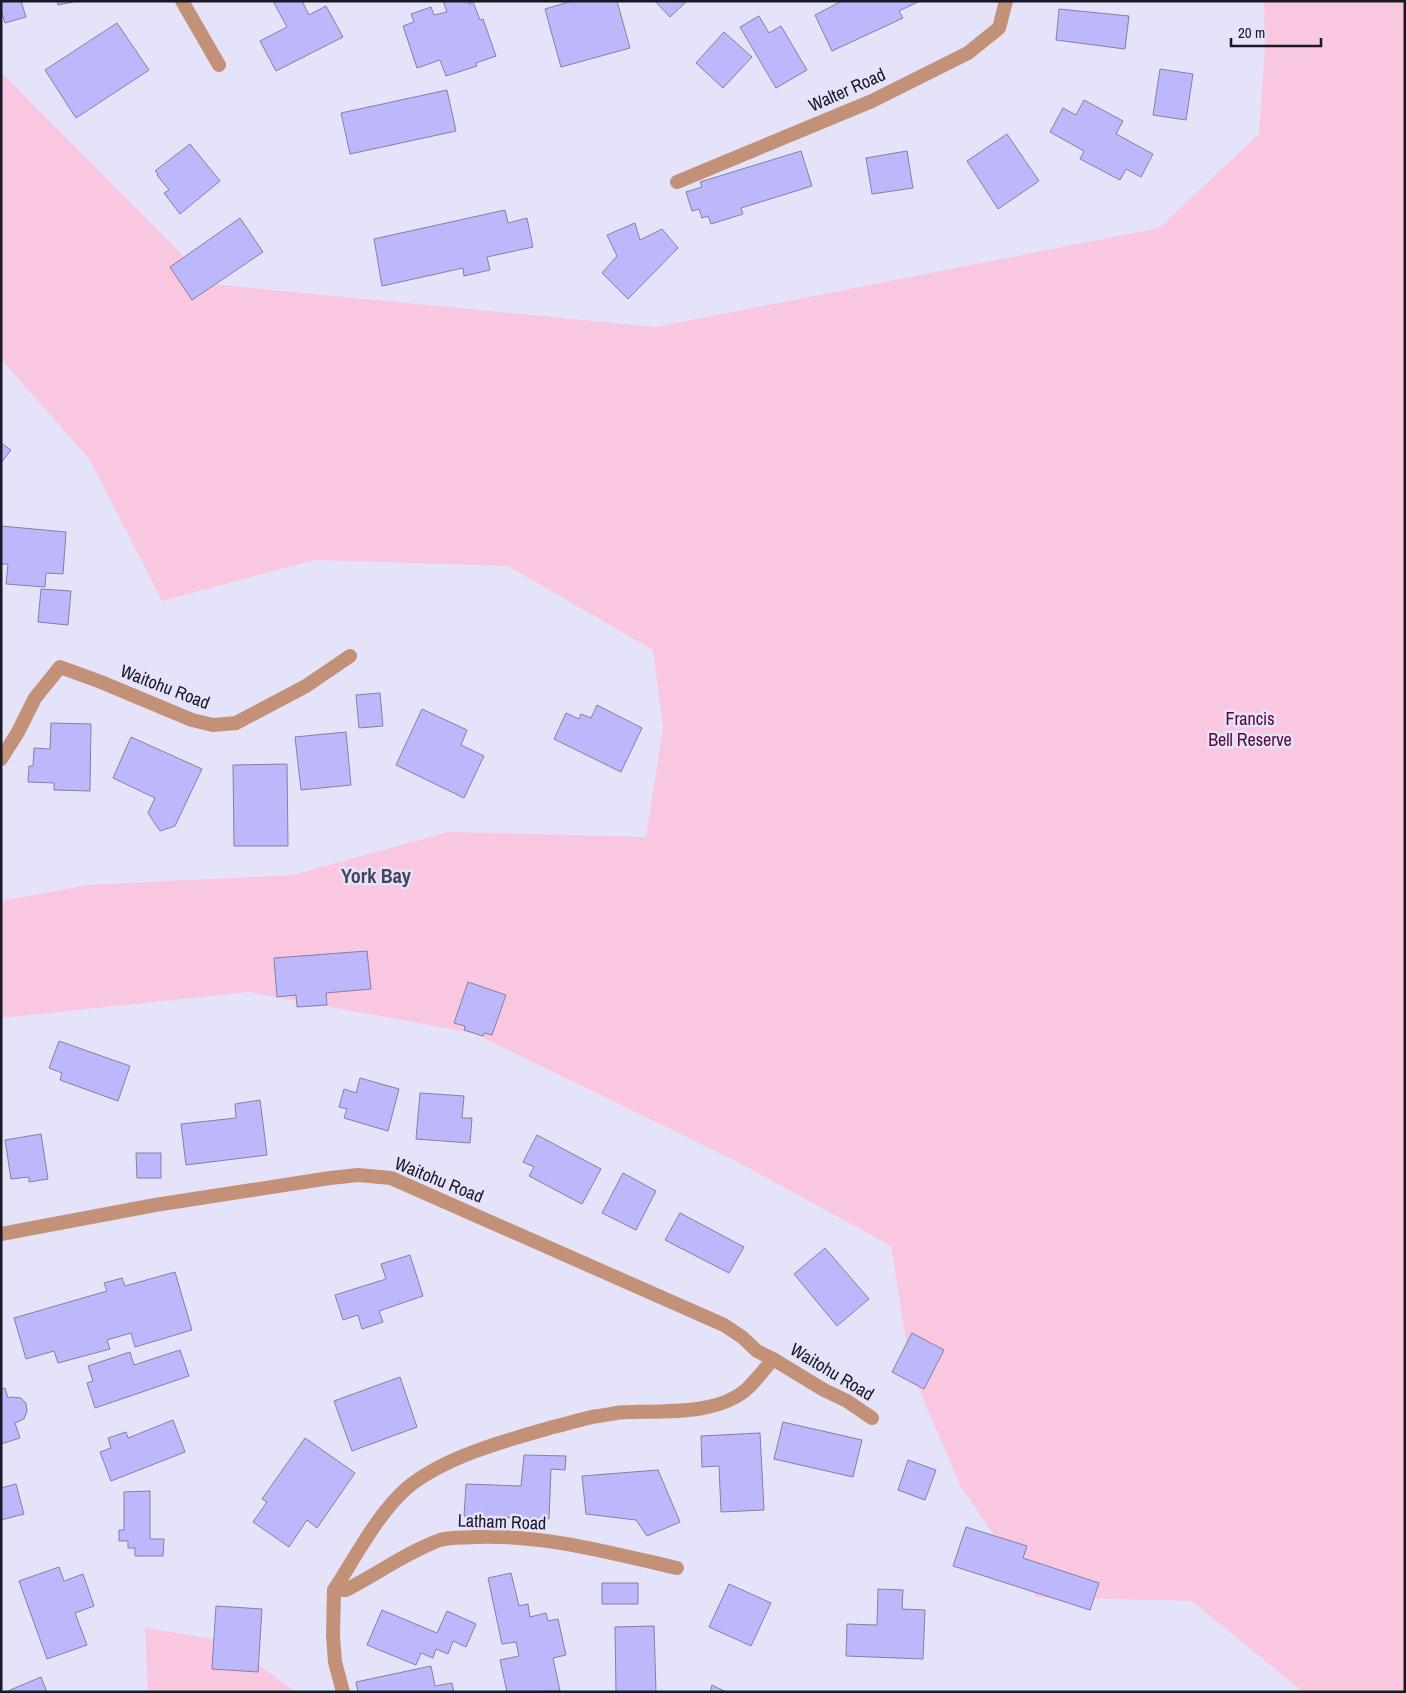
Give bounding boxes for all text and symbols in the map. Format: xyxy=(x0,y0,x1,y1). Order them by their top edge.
scale bar xyxy=(1231,15,1321,47)
text: 20 m xyxy=(1238,22,1265,43)
street label: Walter Road xyxy=(804,62,889,118)
street label: Waitohu Road xyxy=(117,658,213,715)
park label: Francis Bell Reserve xyxy=(1208,706,1292,752)
district label: York Bay xyxy=(341,862,412,889)
street label: Waitohu Road xyxy=(391,1150,487,1209)
street label: Waitohu Road xyxy=(786,1337,879,1406)
street label: Latham Road xyxy=(457,1507,547,1536)

